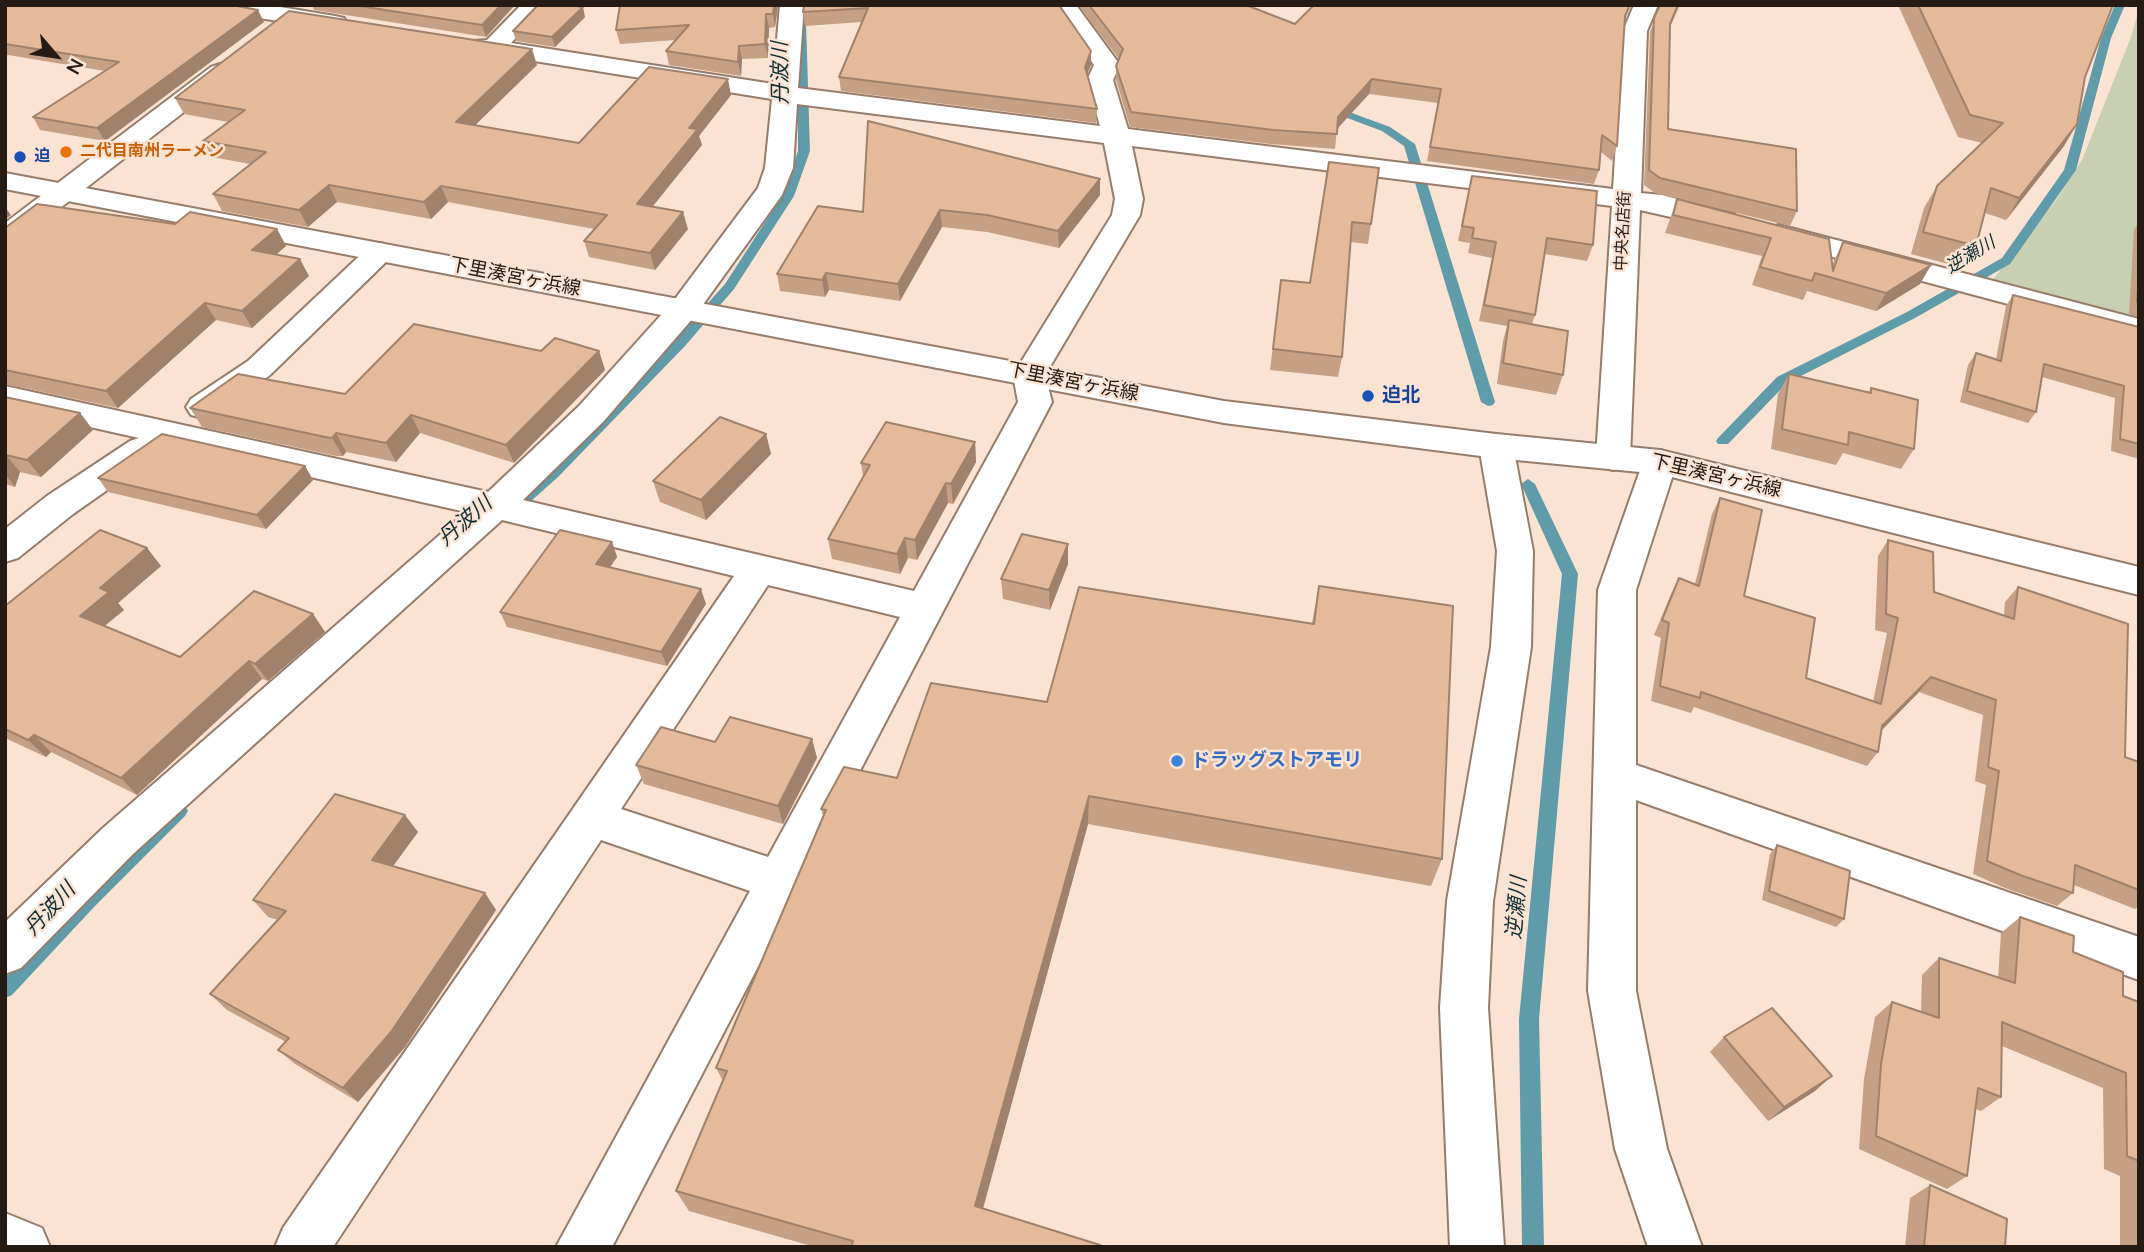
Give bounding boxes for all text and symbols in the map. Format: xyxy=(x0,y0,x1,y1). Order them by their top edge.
north arrow xyxy=(21,21,91,91)
water label: 丹波川 xyxy=(769,41,795,105)
text: N xyxy=(60,54,89,79)
place label: 二代目南州ラーメン xyxy=(80,142,224,162)
marker: 二代目南州ラーメン xyxy=(58,144,74,160)
place label: 迫 xyxy=(34,147,50,167)
marker: 迫 xyxy=(12,149,28,165)
street label: 中央名店街 xyxy=(1612,191,1636,271)
water label: 逆瀬川 xyxy=(1942,233,2000,279)
street label: 下里湊宮ヶ浜線 xyxy=(448,254,582,302)
street label: 下里湊宮ヶ浜線 xyxy=(1006,359,1140,407)
place label: 迫北 xyxy=(1382,385,1420,407)
marker: 迫北 xyxy=(1360,388,1376,404)
street label: 下里湊宮ヶ浜線 xyxy=(1649,451,1783,503)
water label: 丹波川 xyxy=(434,492,498,552)
place label: ドラッグストアモリ xyxy=(1191,750,1362,772)
marker: ドラッグストアモリ xyxy=(1169,753,1185,769)
water label: 逆瀬川 xyxy=(1503,876,1533,940)
water label: 丹波川 xyxy=(20,878,82,942)

